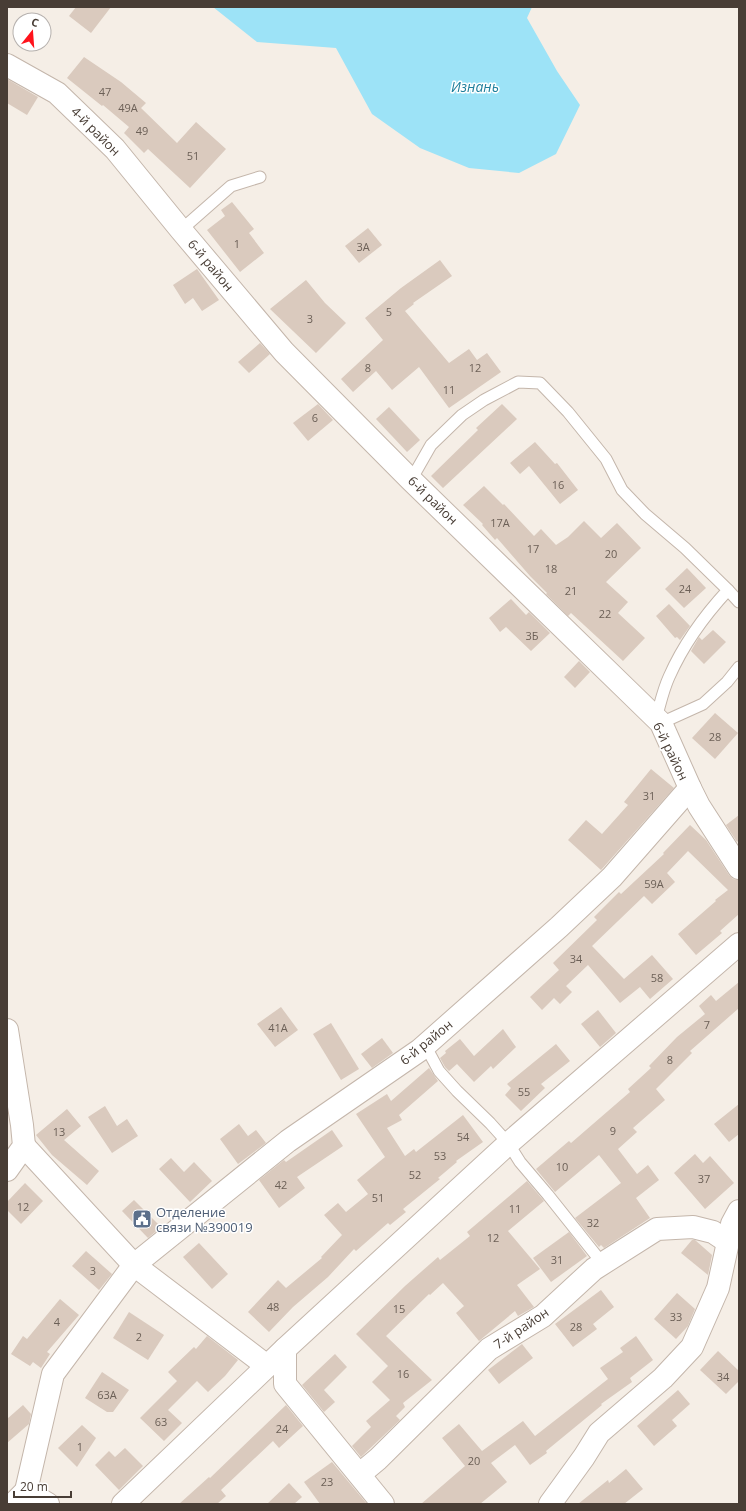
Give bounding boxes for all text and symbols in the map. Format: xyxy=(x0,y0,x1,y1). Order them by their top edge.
north arrow xyxy=(12,12,52,52)
text: С xyxy=(30,14,41,30)
water label: Изнань xyxy=(451,77,499,96)
house number: 47 xyxy=(99,84,111,99)
house number: 49А xyxy=(118,100,138,115)
street label: 4-й район xyxy=(67,102,125,160)
house number: 49 xyxy=(136,123,148,138)
house number: 51 xyxy=(187,148,199,163)
street label: 6-й район xyxy=(184,235,238,295)
house number: 1 xyxy=(234,236,240,251)
house number: 3А xyxy=(356,239,370,254)
house number: 5 xyxy=(386,304,392,319)
house number: 3 xyxy=(307,311,313,326)
house number: 8 xyxy=(365,360,371,375)
house number: 12 xyxy=(469,360,481,375)
house number: 11 xyxy=(443,382,455,397)
house number: 6 xyxy=(312,410,318,425)
street label: 6-й район xyxy=(404,472,462,528)
house number: 16 xyxy=(552,477,564,492)
house number: 17А xyxy=(490,515,510,530)
house number: 17 xyxy=(527,541,539,556)
house number: 20 xyxy=(605,546,617,561)
house number: 18 xyxy=(545,561,557,576)
house number: 24 xyxy=(679,581,692,596)
house number: 21 xyxy=(565,583,577,598)
house number: 22 xyxy=(599,606,611,621)
house number: 3Б xyxy=(525,628,539,643)
street label: 6-й район xyxy=(649,719,693,783)
house number: 28 xyxy=(709,729,721,744)
house number: 31 xyxy=(643,788,655,803)
house number: 59А xyxy=(644,876,664,891)
house number: 34 xyxy=(570,951,583,966)
house number: 58 xyxy=(651,970,663,985)
street label: 6-й район xyxy=(396,1015,456,1069)
house number: 7 xyxy=(704,1017,710,1032)
house number: 41А xyxy=(268,1020,288,1035)
house number: 8 xyxy=(667,1052,673,1067)
house number: 55 xyxy=(518,1084,530,1099)
house number: 9 xyxy=(610,1123,616,1138)
house number: 13 xyxy=(53,1124,65,1139)
house number: 54 xyxy=(457,1129,470,1144)
house number: 53 xyxy=(434,1148,446,1163)
house number: 10 xyxy=(556,1159,568,1174)
house number: 52 xyxy=(409,1167,421,1182)
house number: 37 xyxy=(698,1171,710,1186)
house number: 42 xyxy=(275,1177,287,1192)
house number: 51 xyxy=(372,1190,384,1205)
house number: 12 xyxy=(17,1199,29,1214)
house number: 11 xyxy=(509,1201,521,1216)
place label: Отделение связи №390019 xyxy=(156,1203,253,1236)
public building icon: Отделение связи №390019 xyxy=(131,1208,153,1230)
house number: 32 xyxy=(587,1215,599,1230)
house number: 12 xyxy=(487,1230,499,1245)
house number: 31 xyxy=(551,1252,563,1267)
house number: 3 xyxy=(90,1263,96,1278)
house number: 48 xyxy=(267,1299,279,1314)
house number: 15 xyxy=(393,1301,405,1316)
street label: 7-й район xyxy=(490,1303,552,1353)
house number: 33 xyxy=(670,1309,682,1324)
house number: 4 xyxy=(54,1314,61,1329)
house number: 28 xyxy=(570,1319,582,1334)
house number: 2 xyxy=(136,1329,142,1344)
house number: 16 xyxy=(397,1366,409,1381)
house number: 34 xyxy=(717,1369,730,1384)
house number: 63А xyxy=(97,1387,117,1402)
house number: 63 xyxy=(155,1414,167,1429)
house number: 24 xyxy=(276,1421,289,1436)
house number: 1 xyxy=(77,1439,83,1454)
house number: 20 xyxy=(468,1453,480,1468)
scale bar xyxy=(14,1473,71,1499)
house number: 23 xyxy=(321,1474,333,1489)
text: 20 m xyxy=(20,1478,48,1495)

